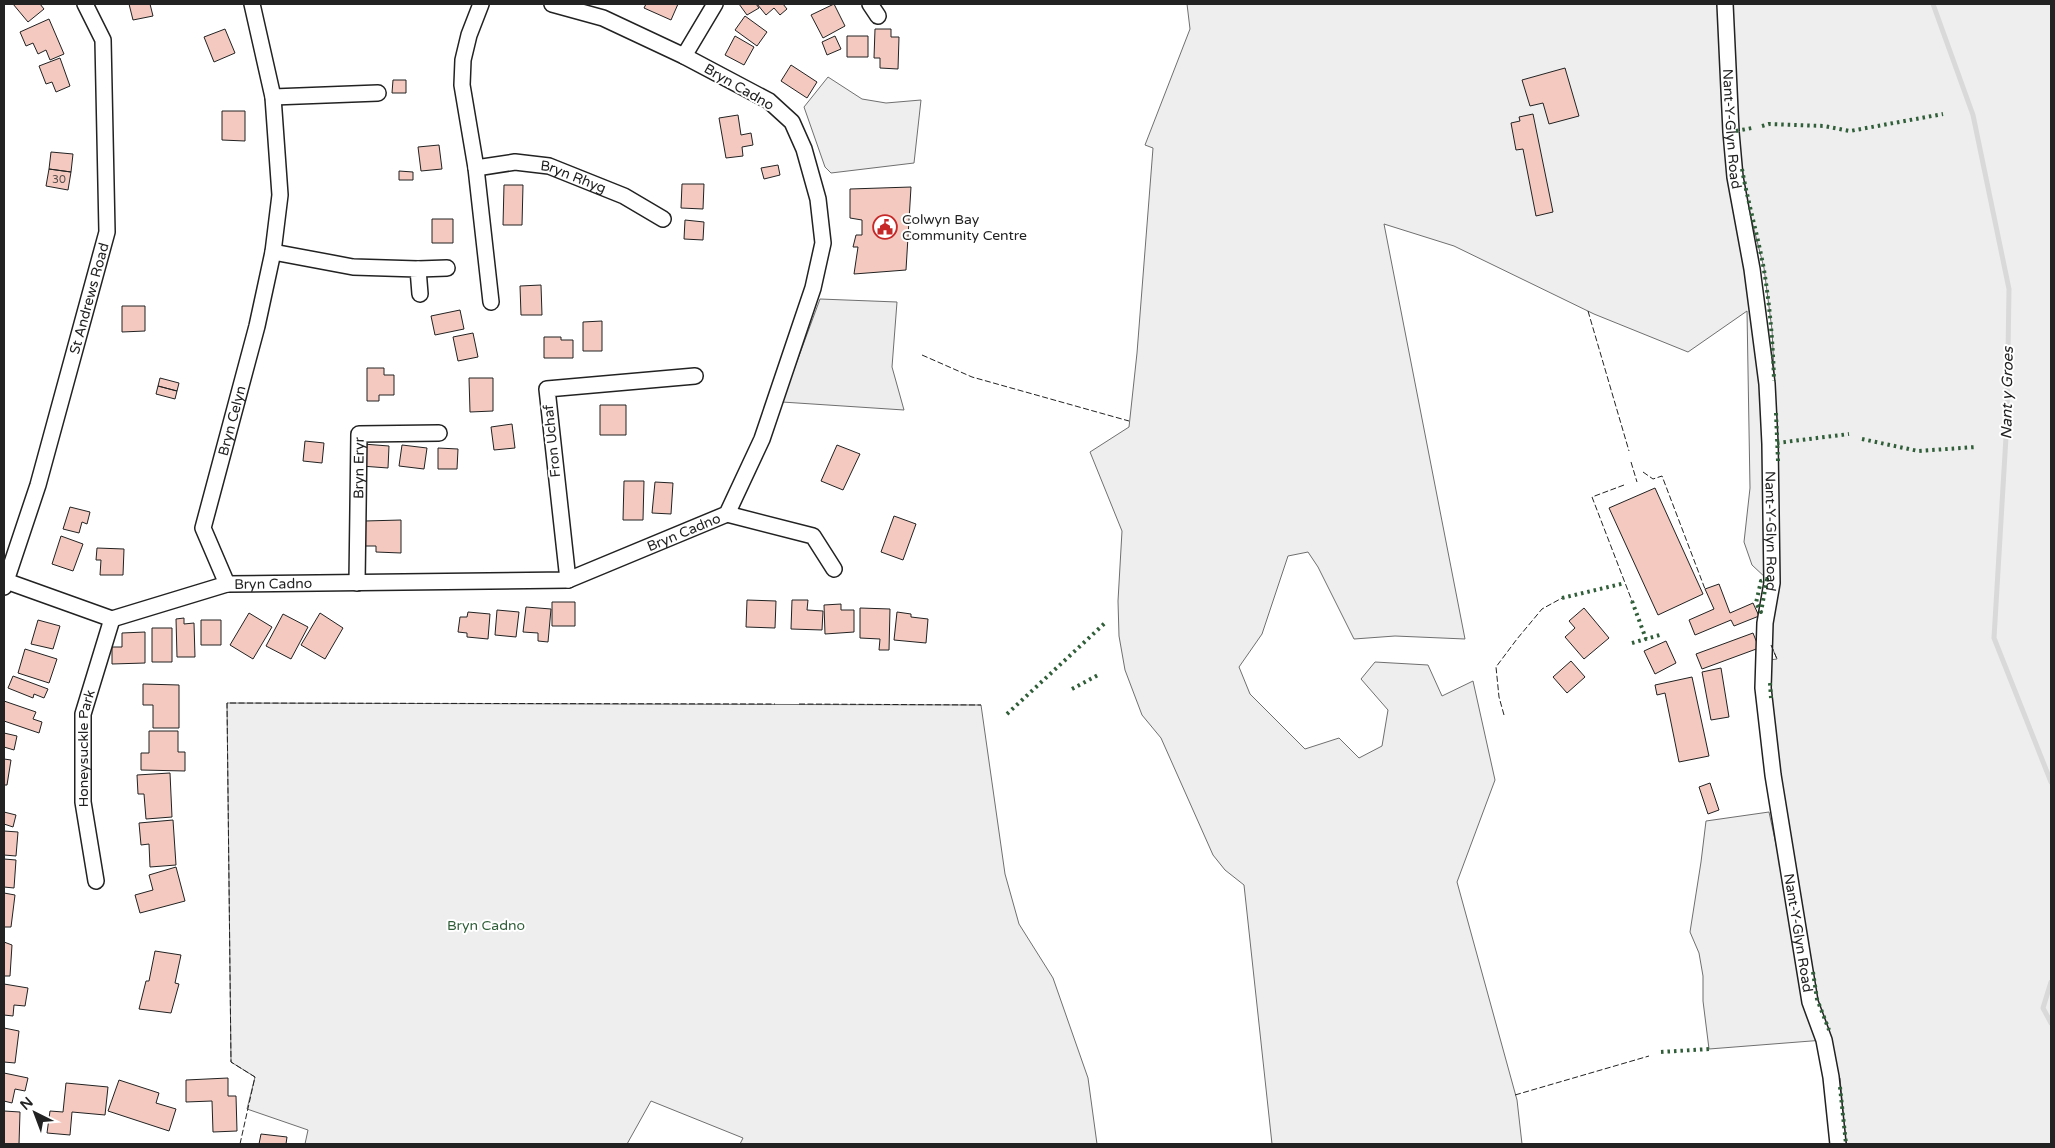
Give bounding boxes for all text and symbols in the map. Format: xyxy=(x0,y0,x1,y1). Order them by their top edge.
street label: Bryn Cadno xyxy=(701,60,777,114)
street label: Nant-Y-Glyn Road xyxy=(1720,68,1746,190)
street label: Bryn Rhyg xyxy=(540,157,609,197)
house number: 30 xyxy=(52,173,66,186)
place label: Colwyn Bay Community Centre xyxy=(902,211,1027,244)
public building icon: Colwyn Bay Community Centre xyxy=(872,214,898,240)
street label: St Andrews Road xyxy=(66,241,112,356)
water label: Nant y Groes xyxy=(1997,345,2017,440)
street label: Bryn Celyn xyxy=(214,384,249,458)
street label: Fron Uchaf xyxy=(540,403,564,478)
street label: Bryn Eryr xyxy=(350,436,367,499)
street label: Nant-Y-Glyn Road xyxy=(1762,471,1780,593)
street label: Bryn Cadno xyxy=(644,509,723,555)
street label: Bryn Cadno xyxy=(234,575,312,592)
street label: Honeysuckle Park xyxy=(75,687,99,807)
street label: Nant-Y-Glyn Road xyxy=(1781,872,1817,994)
park label: Bryn Cadno xyxy=(447,917,525,934)
north arrow xyxy=(10,1088,60,1138)
text: N xyxy=(17,1094,37,1114)

